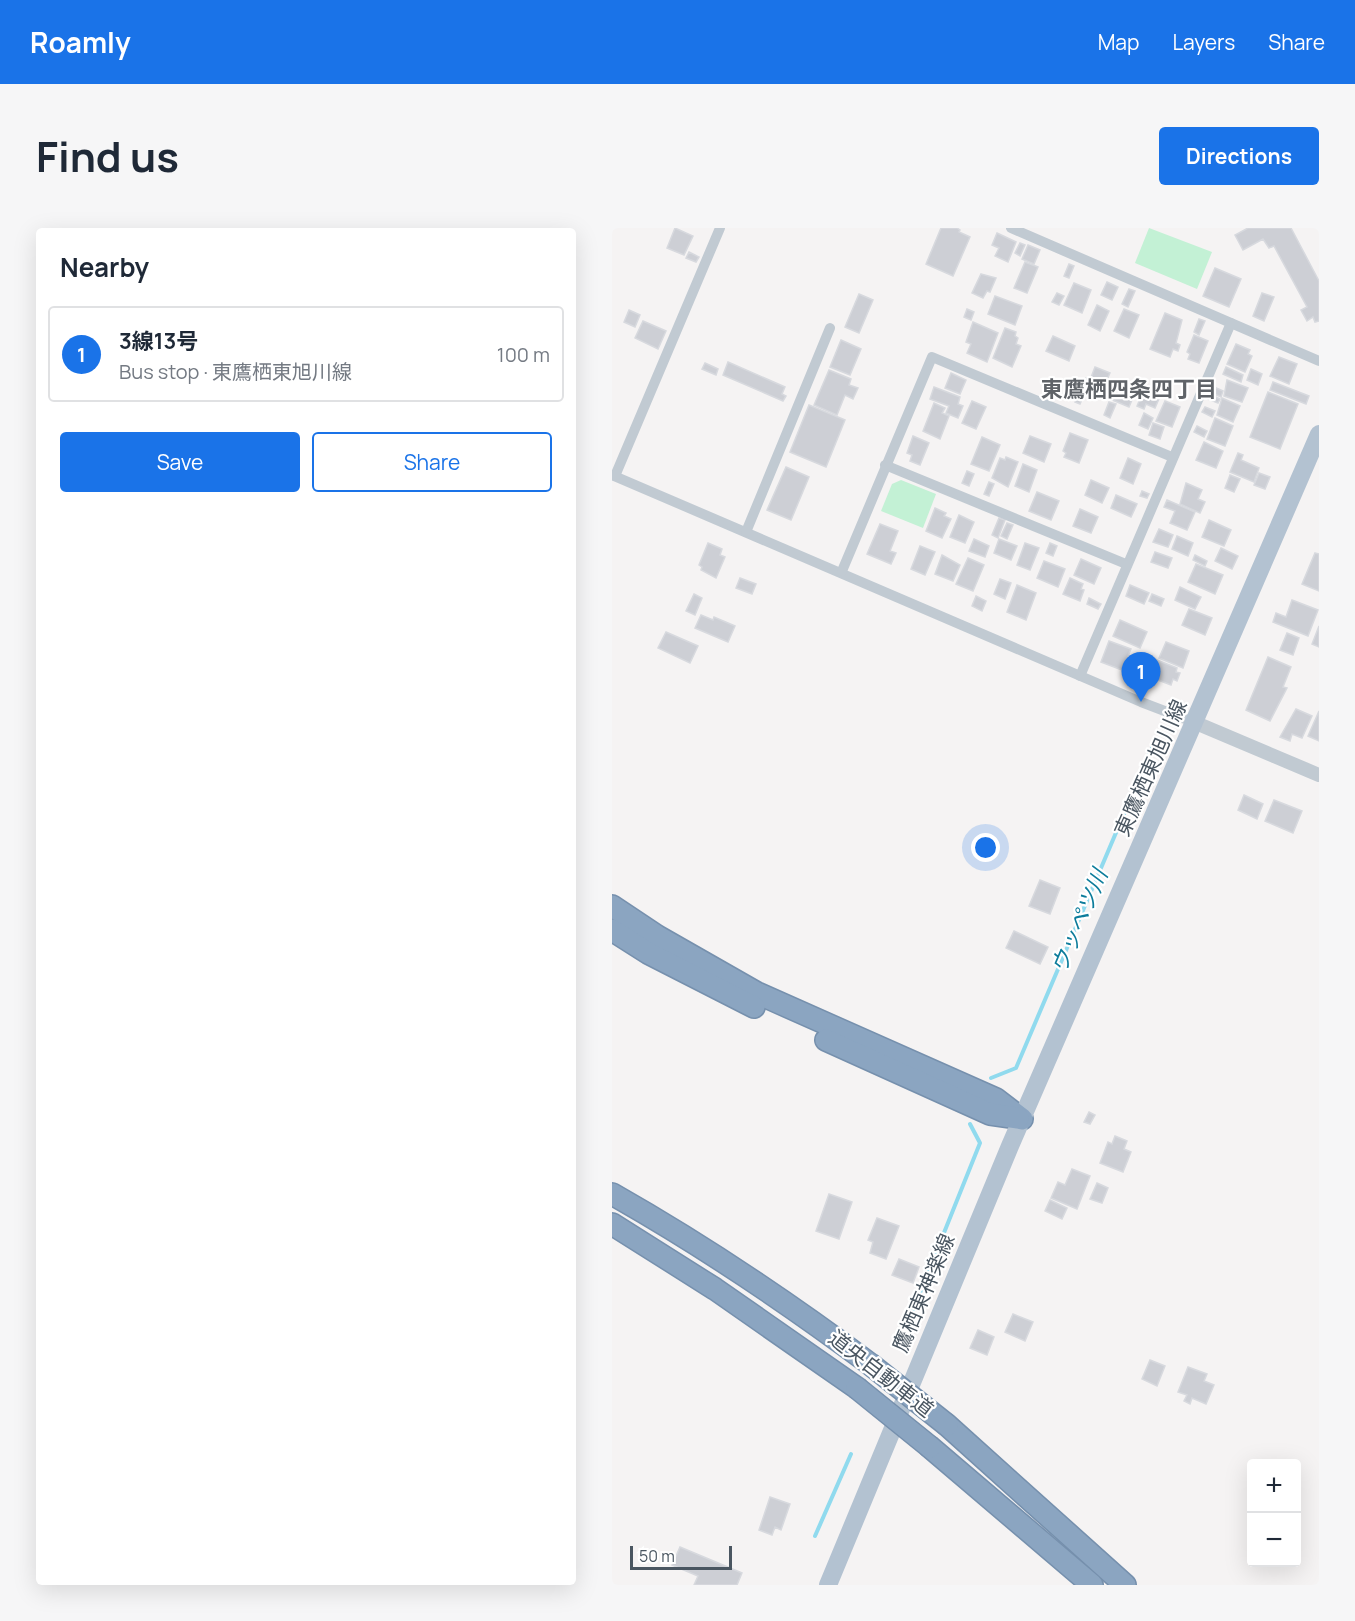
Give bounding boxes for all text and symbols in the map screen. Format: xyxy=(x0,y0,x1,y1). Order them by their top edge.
text: Roamly xyxy=(30,23,131,61)
text: Map xyxy=(1098,28,1139,56)
text: Layers xyxy=(1172,28,1235,56)
text: Share xyxy=(1268,28,1325,56)
text: Find us xyxy=(36,127,179,185)
button: Directions xyxy=(1159,127,1319,185)
text: Nearby xyxy=(60,249,149,285)
text: 3線13号 xyxy=(119,326,198,356)
text: 1 xyxy=(77,341,86,368)
text: 100 m xyxy=(497,341,550,368)
text: Bus stop · 東鷹栖東旭川線 xyxy=(119,358,352,385)
district label: 東鷹栖四条四丁目 xyxy=(1041,374,1217,404)
button: Save xyxy=(60,432,300,492)
button: Share xyxy=(312,432,552,492)
pin: 1 xyxy=(1122,652,1160,702)
street label: 東鷹栖東旭川線 xyxy=(1107,695,1193,840)
your location xyxy=(971,833,1000,862)
water label: ウッペツ川 xyxy=(1044,863,1115,977)
street label: 鷹栖東神楽線 xyxy=(886,1229,961,1356)
street label: 道央自動車道 xyxy=(823,1323,940,1423)
map controls xyxy=(1247,1459,1301,1567)
button: + xyxy=(1247,1459,1301,1513)
button: − xyxy=(1247,1513,1301,1567)
scale bar xyxy=(630,1543,732,1570)
text: 50 m xyxy=(639,1545,675,1567)

